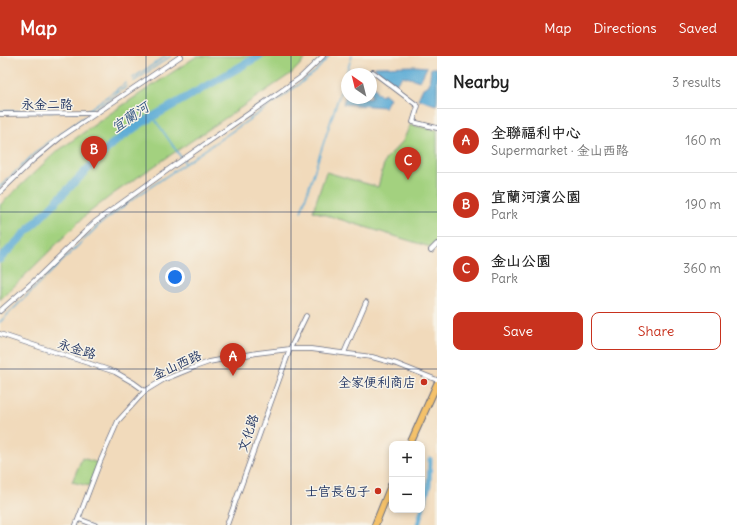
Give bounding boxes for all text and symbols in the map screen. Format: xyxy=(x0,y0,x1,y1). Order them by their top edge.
text: Map xyxy=(20,16,57,40)
text: Map xyxy=(544,19,571,37)
text: Directions xyxy=(593,19,657,37)
text: Saved xyxy=(679,19,717,37)
north arrow xyxy=(341,68,377,104)
text: Nearby xyxy=(453,71,509,93)
text: 3 results xyxy=(672,74,721,91)
street label: 永金二路 xyxy=(21,96,73,113)
water label: 宜蘭河 xyxy=(108,97,154,136)
text: 全聯福利中心 xyxy=(491,123,581,142)
text: A xyxy=(462,132,470,149)
text: 160 m xyxy=(685,132,721,149)
pin: B xyxy=(81,136,107,169)
text: Supermarket · 金山西路 xyxy=(491,142,629,159)
pin: C xyxy=(395,147,421,180)
text: 宜蘭河濱公園 xyxy=(491,187,581,206)
text: B xyxy=(462,196,470,213)
text: 190 m xyxy=(685,196,721,213)
text: Park xyxy=(491,206,518,223)
text: 金山公園 xyxy=(491,251,551,270)
text: C xyxy=(462,260,470,277)
text: 360 m xyxy=(683,260,721,277)
your location xyxy=(165,267,185,287)
text: Park xyxy=(491,270,518,287)
button: Save xyxy=(453,312,583,350)
button: Share xyxy=(591,312,721,350)
street label: 永金路 xyxy=(56,335,98,363)
pin: A xyxy=(220,343,246,376)
street label: 金山西路 xyxy=(150,347,204,383)
place label: 全家便利商店 xyxy=(338,374,416,391)
marker: 全家便利商店 xyxy=(419,377,429,387)
street label: 文化路 xyxy=(234,412,262,454)
map controls xyxy=(389,441,425,513)
button: + xyxy=(389,441,425,477)
button: − xyxy=(389,477,425,513)
place label: 士官長包子 xyxy=(305,483,370,500)
marker: 士官長包子 xyxy=(373,486,383,496)

